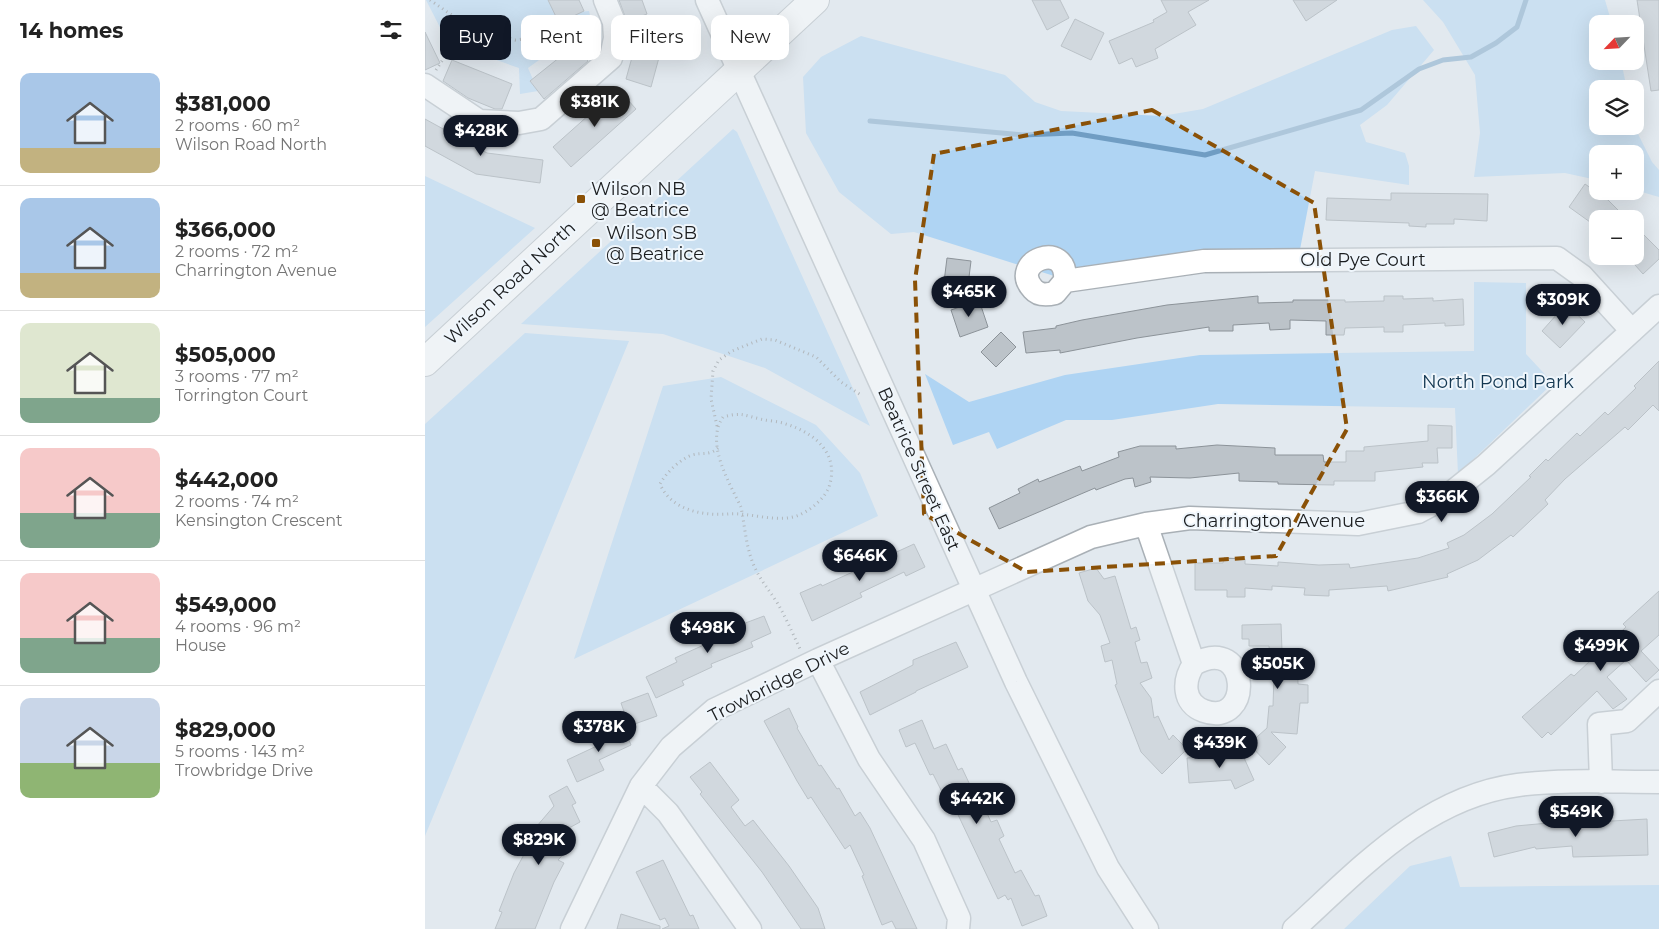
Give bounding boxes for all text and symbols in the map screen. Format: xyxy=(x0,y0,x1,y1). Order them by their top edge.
chip: Buy xyxy=(440,15,511,60)
chip: Rent xyxy=(521,15,601,60)
chip: Filters xyxy=(611,15,701,60)
chip: New xyxy=(711,15,789,60)
north arrow xyxy=(1589,15,1644,70)
map controls xyxy=(1589,15,1644,265)
icon: filters xyxy=(377,16,405,44)
text: 14 homes xyxy=(20,18,124,43)
button: layers xyxy=(1589,80,1644,135)
pin: $381K xyxy=(560,86,630,128)
text: $381,000 xyxy=(175,91,271,116)
text: $381K xyxy=(571,92,619,111)
icon: home xyxy=(60,93,120,153)
pin: $428K xyxy=(446,114,516,157)
text: 2 rooms · 60 m² xyxy=(175,116,300,135)
text: $428K xyxy=(454,121,508,140)
text: Wilson Road North xyxy=(175,135,327,154)
button: + xyxy=(1589,145,1644,200)
place label: Wilson NB @ Beatrice xyxy=(591,178,689,221)
marker: Wilson NB @ Beatrice xyxy=(575,193,587,205)
button: − xyxy=(1589,210,1644,265)
text: $366,000 xyxy=(175,217,276,242)
street label: Wilson Road North xyxy=(440,217,580,349)
icon: home xyxy=(60,218,120,278)
place label: Wilson SB @ Beatrice xyxy=(606,222,704,265)
marker: Wilson SB @ Beatrice xyxy=(590,237,602,249)
text: 2 rooms · 72 m² xyxy=(175,242,298,261)
street label: Old Pye Court xyxy=(1300,249,1426,271)
text: Charrington Avenue xyxy=(175,261,337,280)
pin: $465K xyxy=(934,276,1004,318)
text: $465K xyxy=(943,282,995,301)
pin: $309K xyxy=(1528,284,1598,326)
text: $309K xyxy=(1537,290,1589,309)
text: $505,000 xyxy=(175,342,276,367)
icon: home xyxy=(60,343,120,403)
text: 3 rooms · 77 m² xyxy=(175,367,299,386)
park label: North Pond Park xyxy=(1422,371,1574,393)
street label: Beatrice Street East xyxy=(873,384,965,554)
text: Torrington Court xyxy=(175,386,308,405)
text: $442,000 xyxy=(175,467,278,492)
icon: home xyxy=(60,468,120,528)
pin: $366K xyxy=(1407,480,1477,523)
text: $366K xyxy=(1416,487,1468,506)
text: 2 rooms · 74 m² xyxy=(175,492,299,511)
street label: Charrington Avenue xyxy=(1183,510,1365,532)
text: Kensington Crescent xyxy=(175,511,342,530)
pin: $646K xyxy=(825,540,895,582)
text: $646K xyxy=(833,546,887,565)
text: $549,000 xyxy=(175,592,276,617)
icon: home xyxy=(60,593,120,653)
pin: $498K xyxy=(673,612,743,654)
text: 4 rooms · 96 m² xyxy=(175,617,301,636)
text: $498K xyxy=(681,618,735,637)
pin: $499K xyxy=(1566,630,1636,672)
text: House xyxy=(175,636,226,655)
text: $499K xyxy=(1574,636,1628,655)
street label: Trowbridge Drive xyxy=(705,637,853,727)
pin: $505K xyxy=(1243,648,1313,690)
text: $505K xyxy=(1252,654,1304,673)
pin: $378K xyxy=(564,710,634,753)
text: $829,000 xyxy=(175,717,276,742)
text: $378K xyxy=(573,717,625,736)
icon: home xyxy=(60,718,120,778)
pin: $439K xyxy=(1185,726,1255,769)
text: $439K xyxy=(1194,733,1246,752)
text: 5 rooms · 143 m² xyxy=(175,742,305,761)
text: Trowbridge Drive xyxy=(175,761,313,780)
pin: $442K xyxy=(942,782,1012,825)
text: $442K xyxy=(950,789,1004,808)
pin: $549K xyxy=(1541,796,1611,838)
text: $549K xyxy=(1550,802,1602,821)
pin: $829K xyxy=(504,824,574,866)
text: $829K xyxy=(513,830,565,849)

